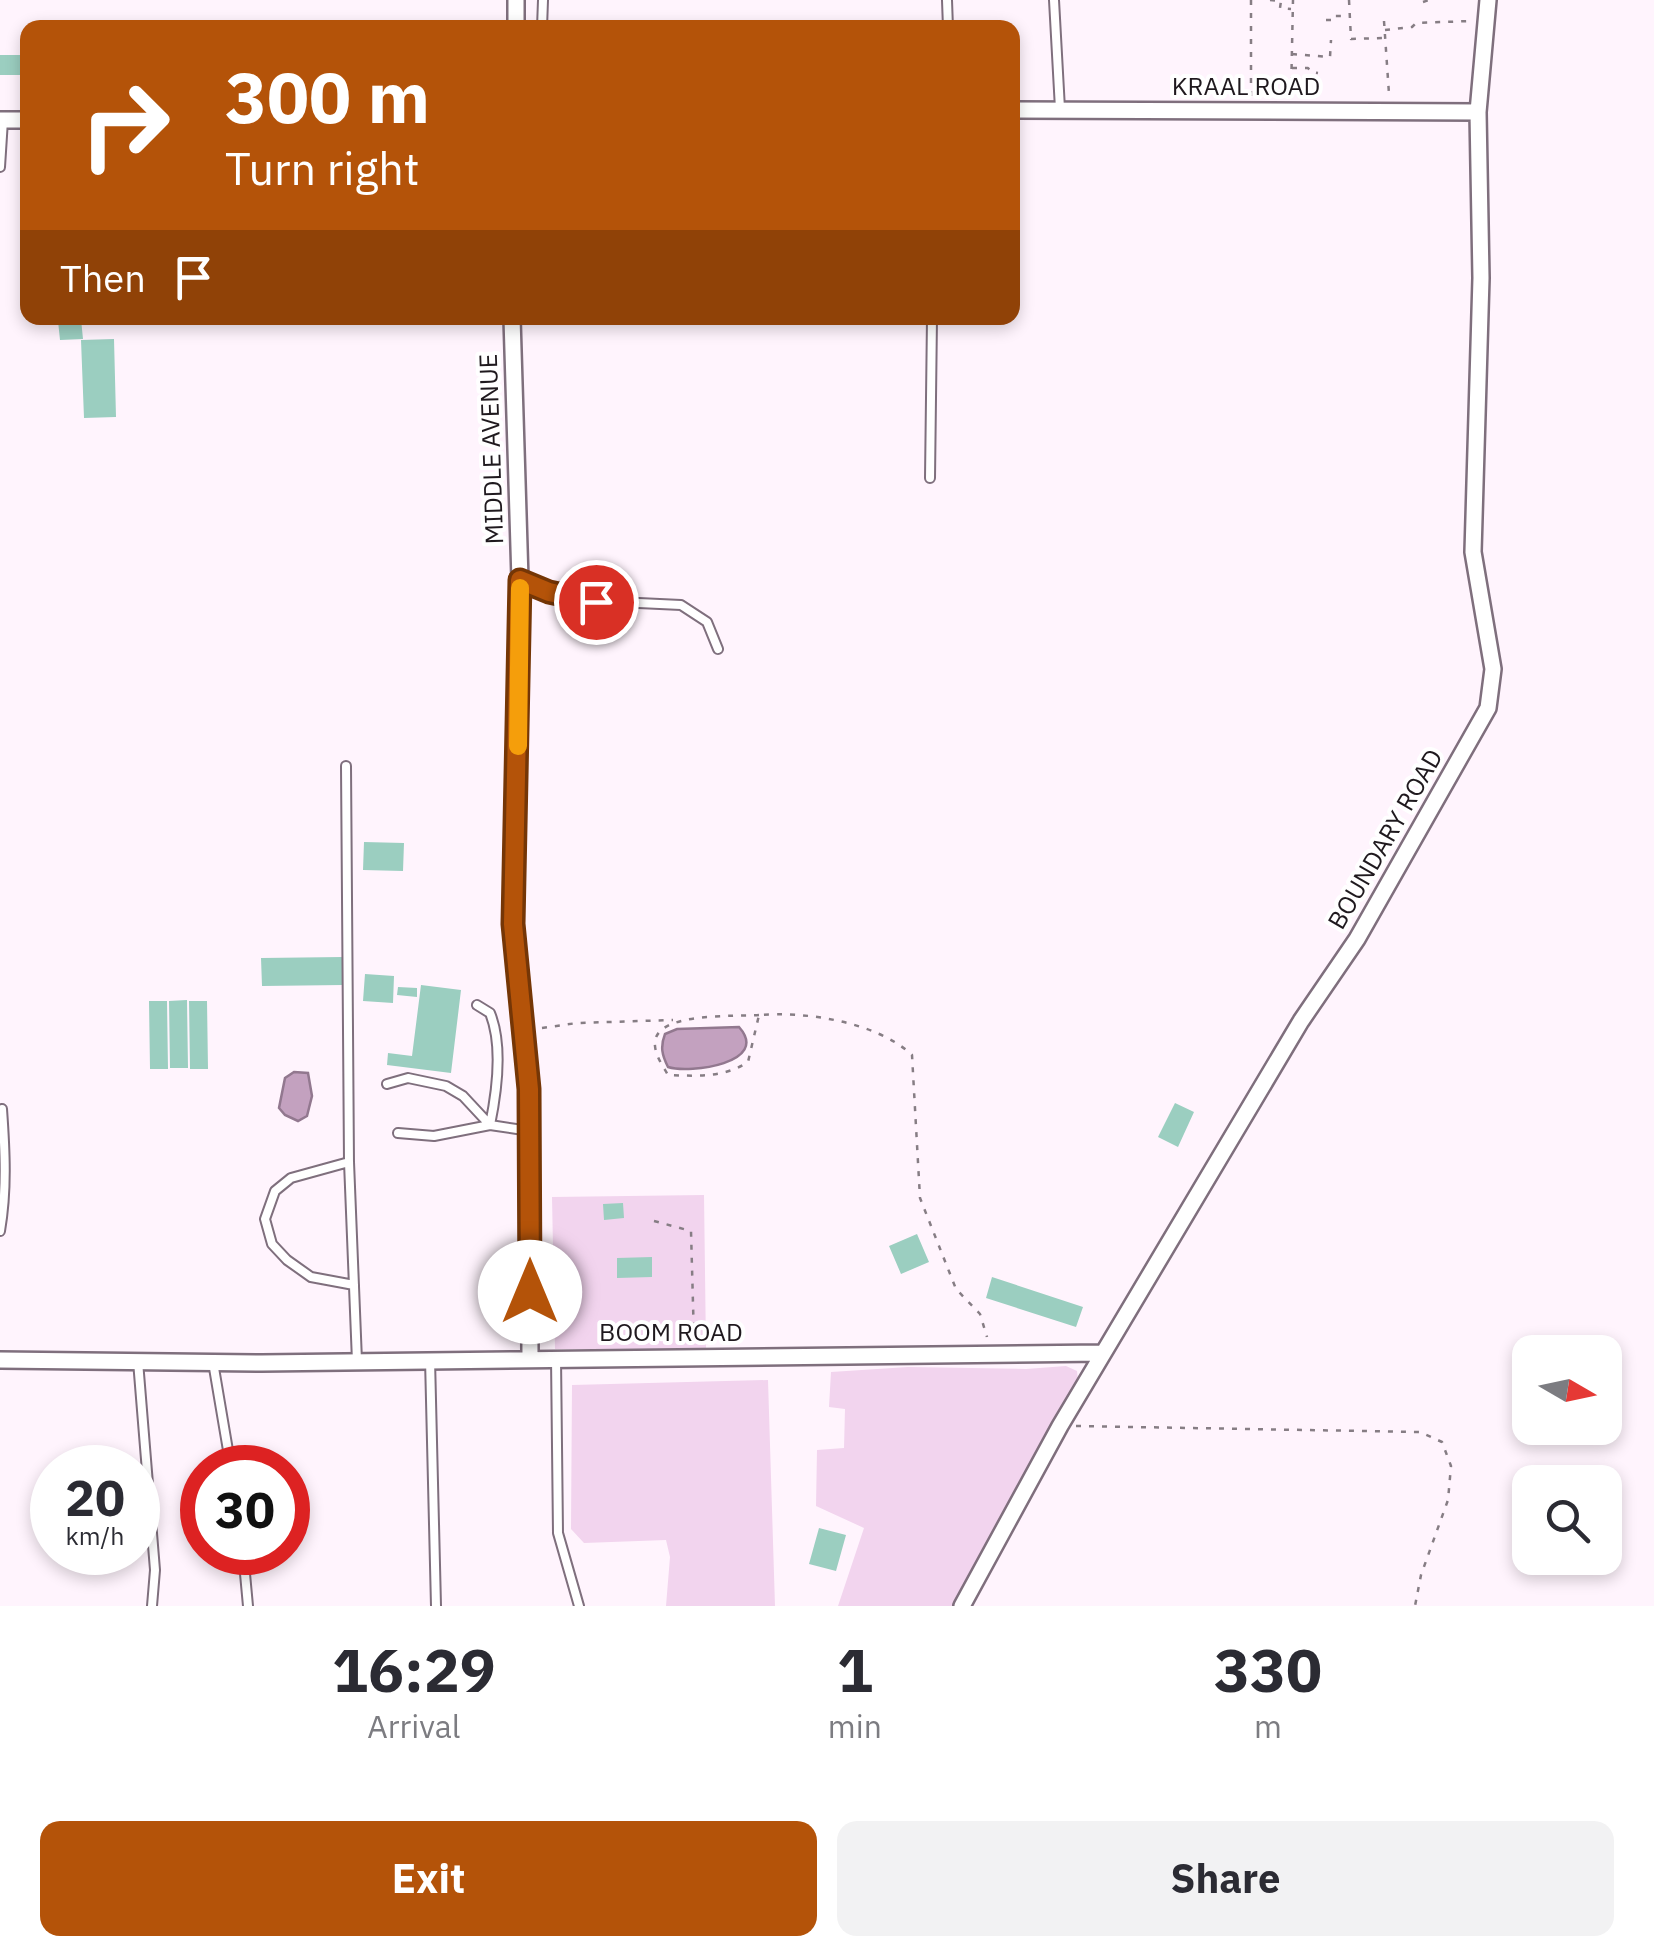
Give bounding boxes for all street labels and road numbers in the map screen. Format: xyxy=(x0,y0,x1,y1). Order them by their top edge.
street label: KRAAL ROAD xyxy=(1172,69,1320,102)
street label: MIDDLE AVENUE xyxy=(471,353,510,545)
street label: BOUNDARY ROAD xyxy=(1320,743,1450,935)
street label: BOOM ROAD xyxy=(599,1315,743,1348)

